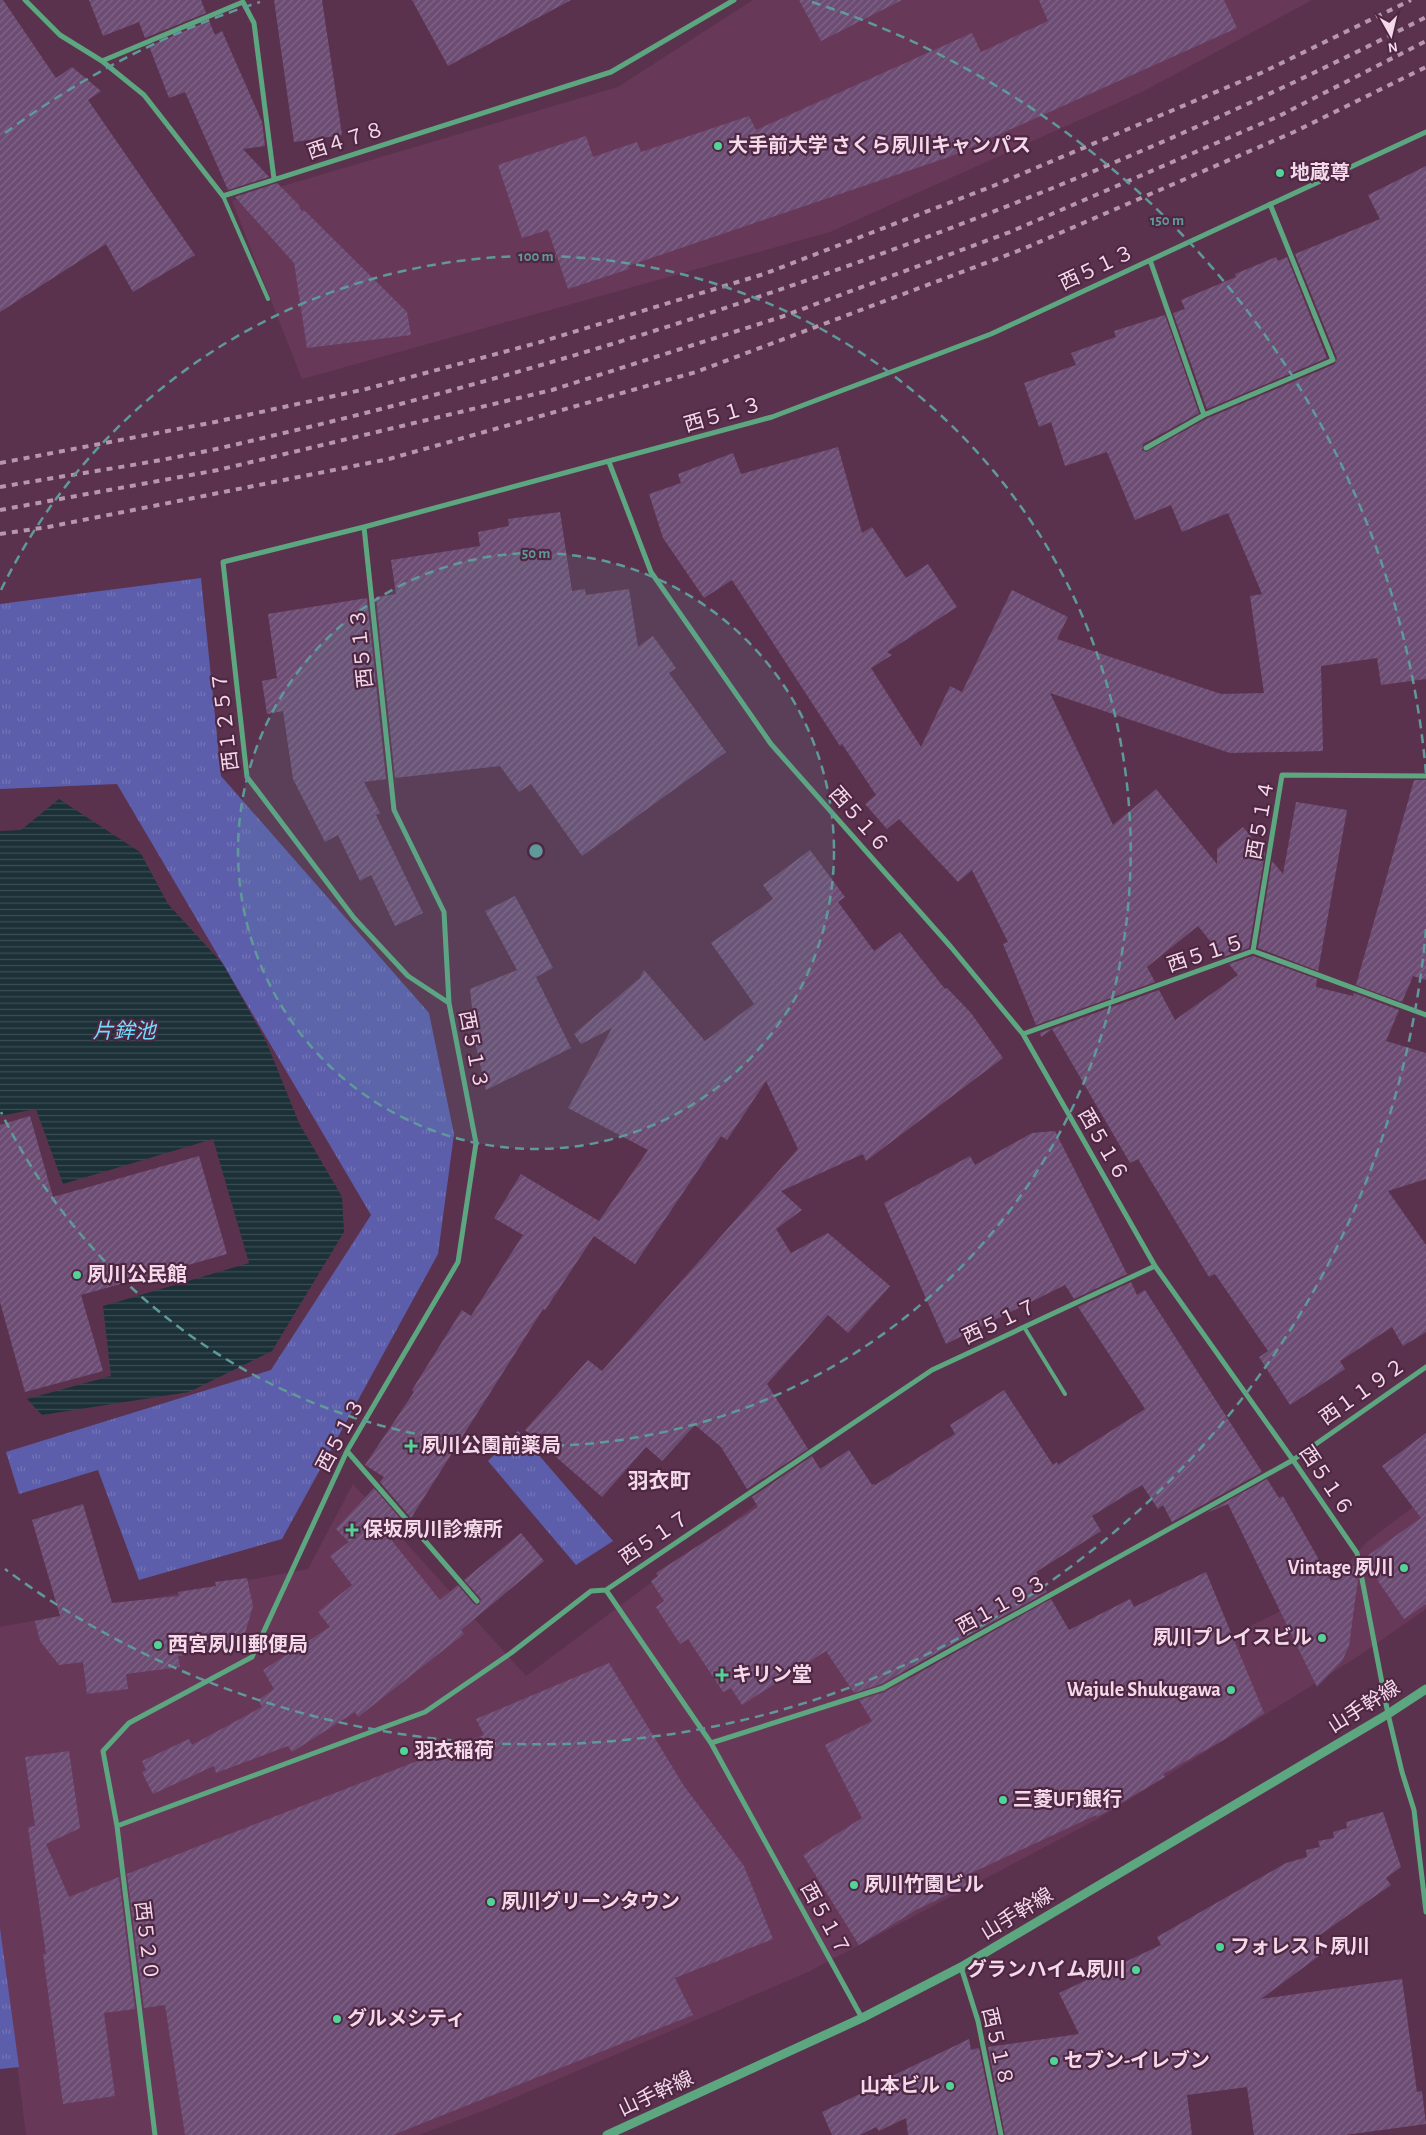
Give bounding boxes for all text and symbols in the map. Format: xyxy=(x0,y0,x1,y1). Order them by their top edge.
north arrow xyxy=(1366,10,1416,60)
text: N xyxy=(1387,39,1398,54)
street label: 西４７８ xyxy=(305,119,387,163)
place label: 大手前大学 さくら夙川キャンパス xyxy=(728,134,1031,156)
marker: 大手前大学 さくら夙川キャンパス xyxy=(712,140,724,152)
place label: 地蔵尊 xyxy=(1290,161,1350,183)
marker: 地蔵尊 xyxy=(1274,167,1286,179)
text: 150 m xyxy=(1150,213,1184,228)
street label: 西５１３ xyxy=(1057,242,1137,294)
text: 100 m xyxy=(518,249,554,264)
street label: 西５１３ xyxy=(682,394,764,436)
text: 50 m xyxy=(522,546,550,561)
street label: 西５１３ xyxy=(348,607,376,689)
street label: 西１２５７ xyxy=(210,670,242,772)
street label: 西５１４ xyxy=(1244,779,1278,861)
street label: 西５１６ xyxy=(825,783,893,857)
centre of rings xyxy=(527,842,545,860)
street label: 西５１５ xyxy=(1165,932,1247,976)
street label: 西５１３ xyxy=(456,1009,490,1091)
water label: 片鉾池 xyxy=(93,1020,157,1042)
street label: 西５１６ xyxy=(1074,1105,1132,1185)
place label: 夙川公民館 xyxy=(87,1264,187,1285)
marker: 夙川公民館 xyxy=(71,1269,83,1281)
street label: 西５１７ xyxy=(960,1296,1040,1348)
street label: 西１１９２ xyxy=(1316,1355,1410,1429)
street label: 西５１３ xyxy=(313,1395,369,1475)
place label: 夙川公園前薬局 xyxy=(421,1434,561,1456)
marker: 夙川公園前薬局 xyxy=(405,1440,417,1452)
street label: 西５１６ xyxy=(1295,1442,1357,1520)
district label: 羽衣町 xyxy=(628,1470,691,1492)
street label: 西５１７ xyxy=(616,1507,694,1569)
place label: 保坂夙川診療所 xyxy=(363,1519,503,1540)
marker: 保坂夙川診療所 xyxy=(345,1523,359,1537)
place label: Vintage 夙川 xyxy=(1288,1557,1394,1578)
marker: Vintage 夙川 xyxy=(1398,1562,1410,1574)
street label: 西１１９３ xyxy=(953,1572,1051,1638)
place label: 夙川プレイスビル xyxy=(1153,1626,1312,1648)
marker: 夙川プレイスビル xyxy=(1316,1632,1328,1644)
place label: 西宮夙川郵便局 xyxy=(168,1634,308,1655)
marker: 西宮夙川郵便局 xyxy=(152,1639,164,1651)
place label: キリン堂 xyxy=(732,1664,812,1685)
marker: キリン堂 xyxy=(716,1669,728,1681)
street label: 山手幹線 xyxy=(1324,1676,1403,1737)
place label: Wajule Shukugawa xyxy=(1067,1680,1221,1700)
marker: Wajule Shukugawa xyxy=(1225,1684,1237,1696)
place label: 羽衣稲荷 xyxy=(414,1740,494,1761)
marker: 羽衣稲荷 xyxy=(398,1745,410,1757)
place label: 三菱UFJ銀行 xyxy=(1013,1788,1122,1810)
marker: 三菱UFJ銀行 xyxy=(997,1794,1009,1806)
place label: 夙川竹園ビル xyxy=(864,1873,984,1895)
street label: 西５１７ xyxy=(797,1879,853,1959)
marker: 夙川竹園ビル xyxy=(848,1879,860,1891)
street label: 山手幹線 xyxy=(977,1883,1056,1943)
place label: 夙川グリーンタウン xyxy=(501,1890,680,1912)
marker: 夙川グリーンタウン xyxy=(485,1896,497,1908)
street label: 西５２０ xyxy=(131,1900,161,1982)
place label: フォレスト夙川 xyxy=(1230,1936,1370,1957)
marker: フォレスト夙川 xyxy=(1214,1941,1226,1953)
place label: グランハイム夙川 xyxy=(967,1958,1126,1980)
marker: グランハイム夙川 xyxy=(1130,1964,1142,1976)
street label: 西５１８ xyxy=(978,2006,1016,2088)
place label: グルメシティ xyxy=(347,2007,466,2029)
marker: グルメシティ xyxy=(331,2013,343,2025)
place label: セブン-イレブン xyxy=(1064,2049,1210,2071)
marker: セブン-イレブン xyxy=(1048,2055,1060,2067)
street label: 山手幹線 xyxy=(615,2066,696,2120)
place label: 山本ビル xyxy=(860,2074,940,2096)
marker: 山本ビル xyxy=(944,2080,956,2092)

